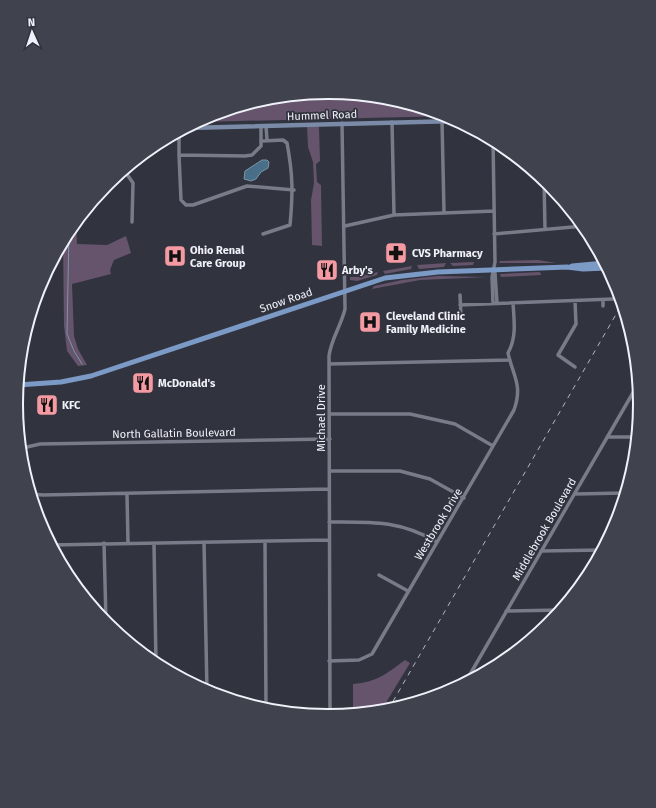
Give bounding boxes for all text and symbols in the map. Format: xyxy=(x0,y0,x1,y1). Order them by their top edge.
north arrow xyxy=(12,12,52,52)
text: N xyxy=(28,16,35,29)
street label: Hummel Road xyxy=(287,108,357,123)
pharmacy icon: CVS Pharmacy xyxy=(383,240,409,266)
hospital icon: Ohio Renal Care Group xyxy=(162,243,188,269)
place label: Ohio Renal Care Group xyxy=(190,244,246,270)
place label: CVS Pharmacy xyxy=(412,247,483,260)
restaurant icon: Arby's xyxy=(314,257,340,283)
place label: Arby's xyxy=(341,264,374,277)
street label: Snow Road xyxy=(258,285,314,316)
hospital icon: Cleveland Clinic Family Medicine xyxy=(357,309,383,335)
place label: Cleveland Clinic Family Medicine xyxy=(386,310,466,336)
restaurant icon: McDonald's xyxy=(130,370,156,396)
place label: McDonald's xyxy=(158,377,216,390)
street label: Michael Drive xyxy=(315,384,328,452)
restaurant icon: KFC xyxy=(34,392,60,418)
place label: KFC xyxy=(62,399,81,412)
street label: North Gallatin Boulevard xyxy=(112,426,236,441)
street label: Middlebrook Boulevard xyxy=(510,476,579,583)
street label: Westbrook Drive xyxy=(412,486,465,563)

